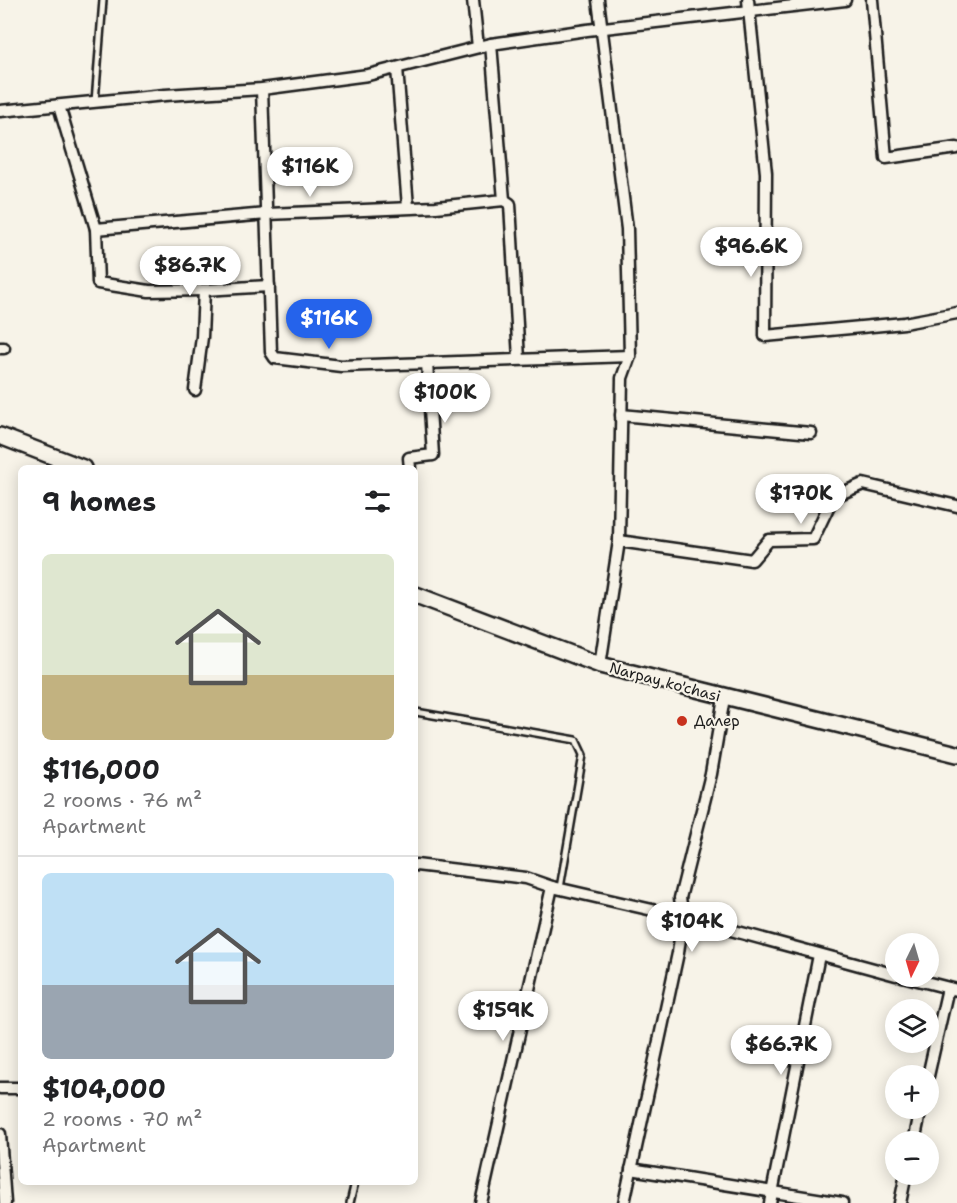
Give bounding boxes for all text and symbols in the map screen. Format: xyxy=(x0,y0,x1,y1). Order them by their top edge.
pin: $116K xyxy=(268,147,352,198)
text: $116K xyxy=(281,153,339,179)
pin: $96.6K xyxy=(702,227,800,278)
text: $96.6K xyxy=(714,233,788,259)
pin: $86.7K xyxy=(141,246,239,297)
text: $86.7K xyxy=(154,252,226,278)
pin: $116K xyxy=(287,299,371,350)
text: $116K xyxy=(300,305,358,331)
pin: $100K xyxy=(403,373,487,424)
text: $100K xyxy=(413,379,477,405)
pin: $170K xyxy=(759,474,843,525)
text: $170K xyxy=(769,480,833,506)
text: 9 homes xyxy=(42,484,156,519)
icon: filters xyxy=(361,485,394,518)
icon: home xyxy=(164,593,272,701)
street label: Narpay ko'chasi xyxy=(607,658,723,706)
place label: Далер xyxy=(694,711,740,731)
marker: Далер xyxy=(675,714,689,728)
text: $116,000 xyxy=(42,752,160,787)
text: 2 rooms · 76 m² xyxy=(42,787,202,813)
text: Apartment xyxy=(42,813,146,839)
pin: $104K xyxy=(650,902,734,953)
text: $104K xyxy=(660,908,724,934)
icon: home xyxy=(164,912,272,1020)
north arrow xyxy=(885,933,939,987)
map controls xyxy=(885,933,939,1185)
pin: $159K xyxy=(461,991,545,1042)
text: $159K xyxy=(472,997,534,1023)
button: layers xyxy=(885,999,939,1053)
pin: $66.7K xyxy=(732,1025,830,1076)
text: $66.7K xyxy=(745,1031,817,1057)
button: + xyxy=(885,1065,939,1119)
text: $104,000 xyxy=(42,1071,166,1106)
text: 2 rooms · 70 m² xyxy=(42,1106,203,1132)
button: − xyxy=(885,1131,939,1185)
text: Apartment xyxy=(42,1132,146,1158)

